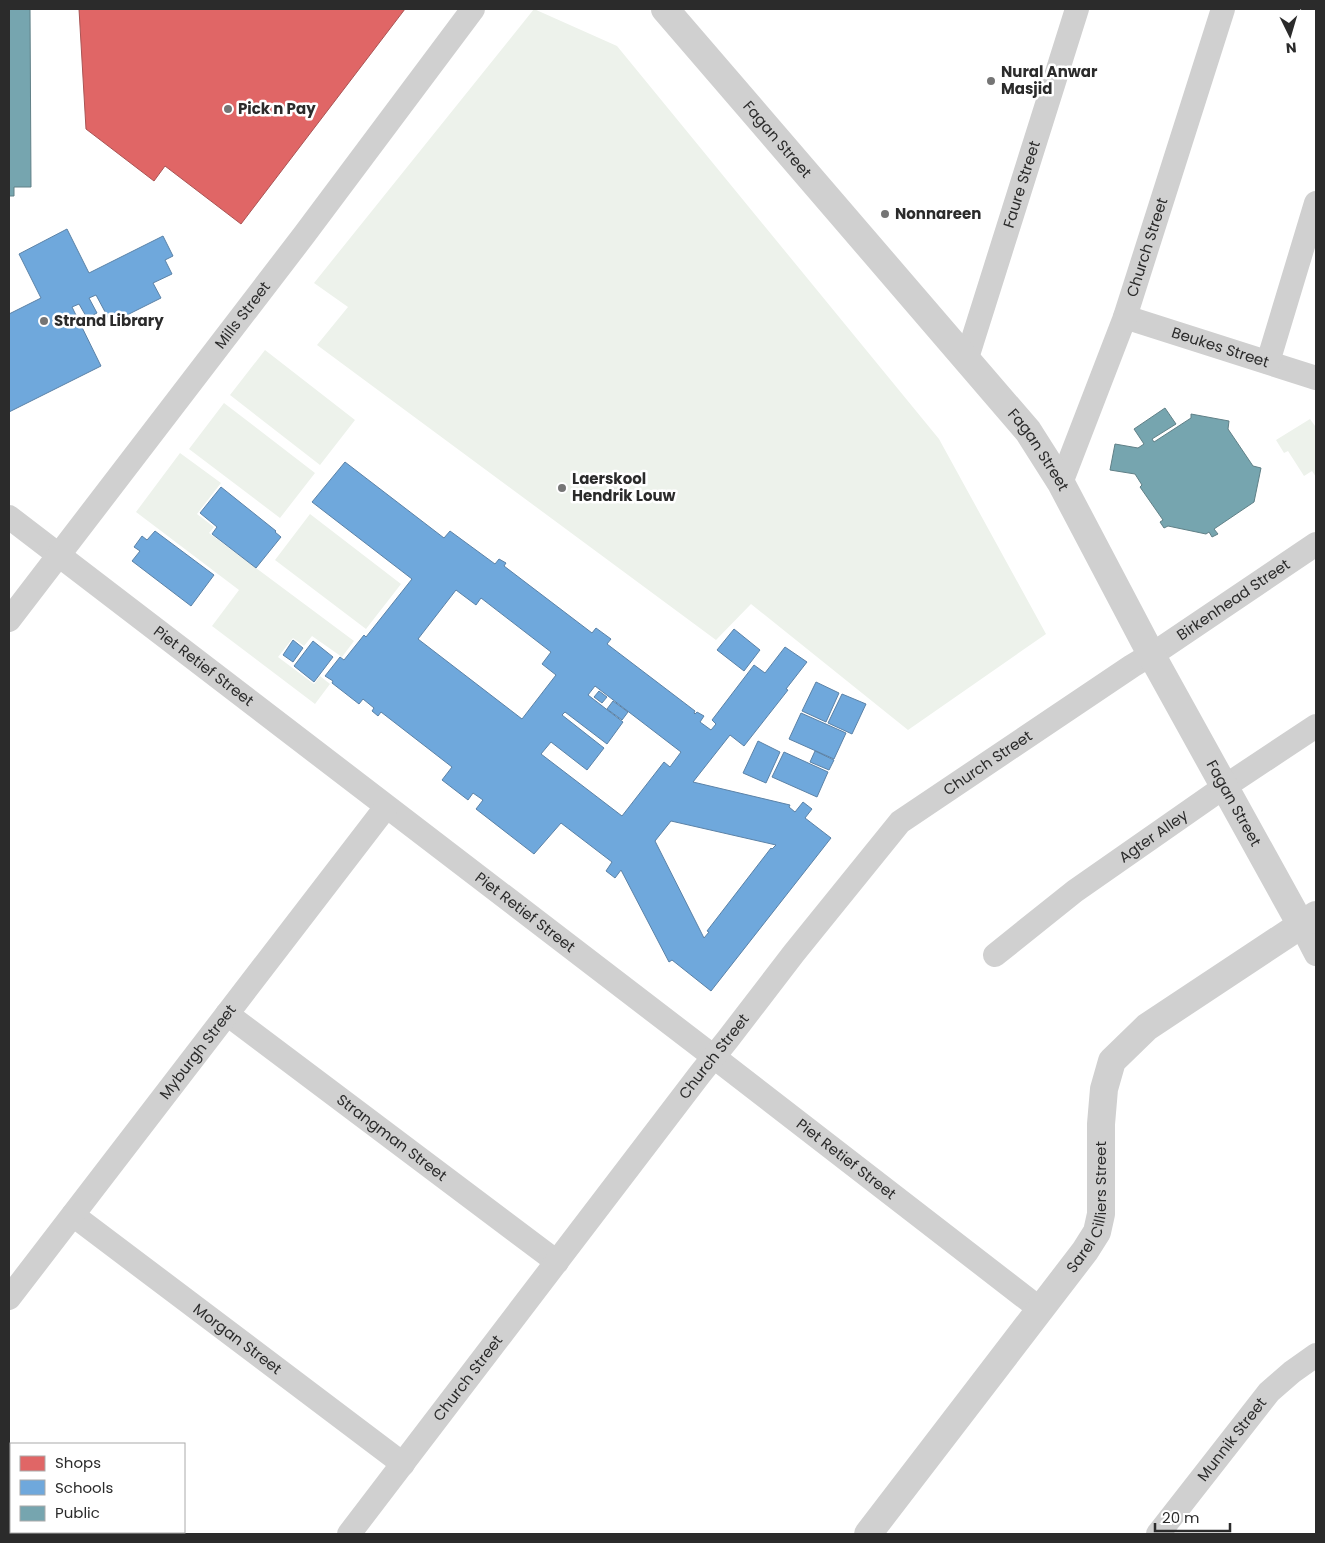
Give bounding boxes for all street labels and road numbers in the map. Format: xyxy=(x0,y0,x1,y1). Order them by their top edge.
street label: Fagan Street xyxy=(738,96,817,182)
street label: Faure Street xyxy=(998,138,1045,230)
street label: Church Street xyxy=(1121,195,1172,300)
street label: Mills Street xyxy=(210,277,275,353)
street label: Beukes Street xyxy=(1169,322,1272,372)
street label: Fagan Street xyxy=(1003,404,1074,494)
street label: Birkenhead Street xyxy=(1172,554,1294,645)
street label: Piet Retief Street xyxy=(149,620,258,711)
street label: Church Street xyxy=(939,725,1036,800)
street label: Fagan Street xyxy=(1202,756,1266,850)
street label: Agter Alley xyxy=(1114,804,1192,867)
street label: Piet Retief Street xyxy=(471,867,580,957)
street label: Myburgh Street xyxy=(154,1000,241,1104)
street label: Church Street xyxy=(674,1009,754,1103)
street label: Strangman Street xyxy=(333,1089,451,1186)
street label: Piet Retief Street xyxy=(792,1113,901,1204)
street label: Sarel Cilliers Street xyxy=(1061,1141,1111,1277)
street label: Morgan Street xyxy=(189,1298,286,1379)
street label: Church Street xyxy=(428,1331,507,1425)
street label: Munnik Street xyxy=(1192,1393,1271,1485)

